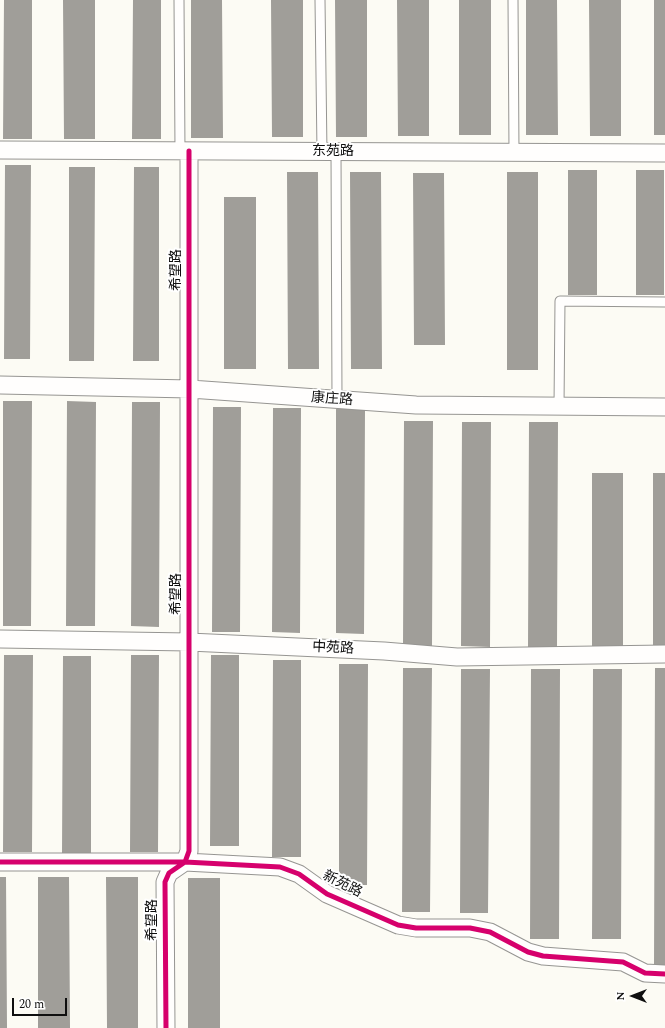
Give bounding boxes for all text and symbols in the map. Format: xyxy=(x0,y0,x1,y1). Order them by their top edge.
street label: 东苑路 xyxy=(312,144,354,160)
street label: 希望路 xyxy=(169,249,185,291)
street label: 康庄路 xyxy=(310,390,354,410)
street label: 希望路 xyxy=(169,573,185,615)
street label: 中苑路 xyxy=(312,640,354,658)
street label: 新苑路 xyxy=(319,868,365,902)
street label: 希望路 xyxy=(145,899,161,941)
north arrow xyxy=(613,976,653,1016)
scale bar xyxy=(14,990,69,1016)
text: N xyxy=(612,992,629,1001)
text: 20 m xyxy=(19,995,44,1014)

